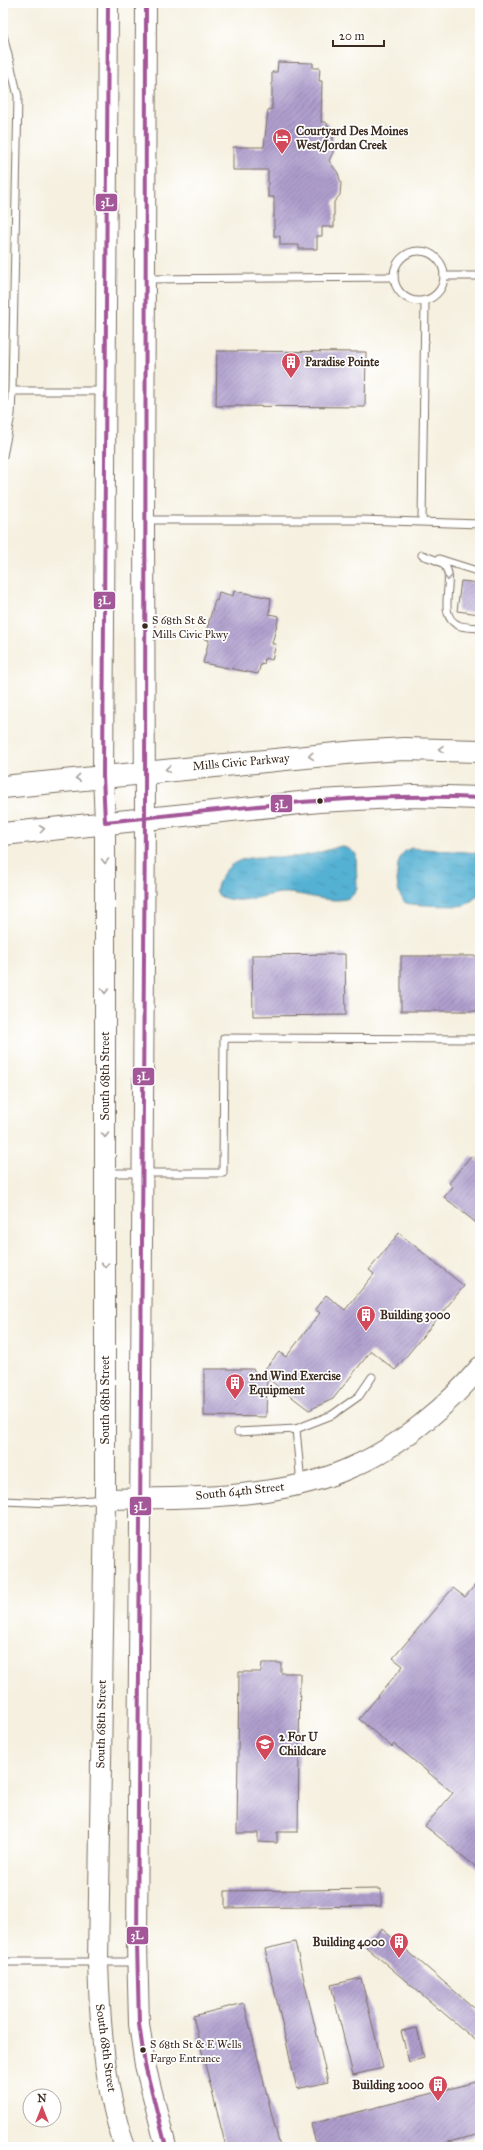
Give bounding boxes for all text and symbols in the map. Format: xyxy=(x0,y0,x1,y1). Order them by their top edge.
scale bar xyxy=(333,22,384,48)
text: 20 m xyxy=(339,29,365,43)
place label: Courtyard Des Moines West/Jordan Creek xyxy=(296,124,409,153)
hotel icon: Courtyard Des Moines West/Jordan Creek xyxy=(271,127,293,155)
line badge: 3L xyxy=(95,193,118,212)
text: 3L xyxy=(101,196,114,210)
building icon: Paradise Pointe xyxy=(280,351,302,379)
place label: Paradise Pointe xyxy=(305,355,379,369)
one-way arrow xyxy=(444,575,452,581)
line badge: 3L xyxy=(93,591,116,610)
text: 3L xyxy=(98,594,111,608)
place label: S 68th St & Mills Civic Pkwy xyxy=(152,614,229,641)
marker: S 68th St & Mills Civic Pkwy xyxy=(140,621,150,631)
one-way arrow xyxy=(438,745,444,753)
street label: Mills Civic Parkway xyxy=(192,751,290,773)
one-way arrow xyxy=(308,751,314,760)
one-way arrow xyxy=(165,765,171,774)
one-way arrow xyxy=(75,773,81,782)
line badge: 3L xyxy=(270,794,293,813)
unlabelled marker xyxy=(315,796,325,806)
text: 3L xyxy=(275,798,288,812)
one-way arrow xyxy=(39,825,45,834)
one-way arrow xyxy=(101,858,109,864)
one-way arrow xyxy=(101,988,109,994)
street label: South 68th Street xyxy=(98,1031,112,1120)
line badge: 3L xyxy=(132,1067,155,1086)
text: 3L xyxy=(137,1070,150,1084)
one-way arrow xyxy=(101,1132,109,1138)
one-way arrow xyxy=(101,1262,109,1268)
building icon: Building 3000 xyxy=(355,1304,377,1332)
place label: Building 3000 xyxy=(380,1308,451,1323)
street label: South 68th Street xyxy=(98,1355,112,1444)
place label: 2nd Wind Exercise Equipment xyxy=(249,1369,341,1398)
building icon: 2nd Wind Exercise Equipment xyxy=(224,1372,246,1400)
street label: South 64th Street xyxy=(195,1479,286,1503)
line badge: 3L xyxy=(129,1496,152,1516)
text: 3L xyxy=(134,1500,147,1514)
street label: South 68th Street xyxy=(93,1679,109,1769)
place label: 2 For U Childcare xyxy=(279,1730,326,1758)
school or university icon: 2 For U Childcare xyxy=(254,1733,276,1761)
line badge: 3L xyxy=(126,1926,149,1945)
text: 3L xyxy=(131,1929,144,1943)
building icon: Building 4000 xyxy=(388,1931,410,1959)
place label: Building 4000 xyxy=(313,1935,385,1950)
street label: South 68th Street xyxy=(93,2003,119,2094)
place label: S 68th St & E Wells Fargo Entrance xyxy=(150,2038,242,2065)
marker: S 68th St & E Wells Fargo Entrance xyxy=(138,2045,148,2055)
building icon: Building 2000 xyxy=(427,2074,449,2102)
place label: Building 2000 xyxy=(352,2078,424,2093)
north arrow xyxy=(22,2088,62,2128)
text: N xyxy=(37,2092,47,2105)

